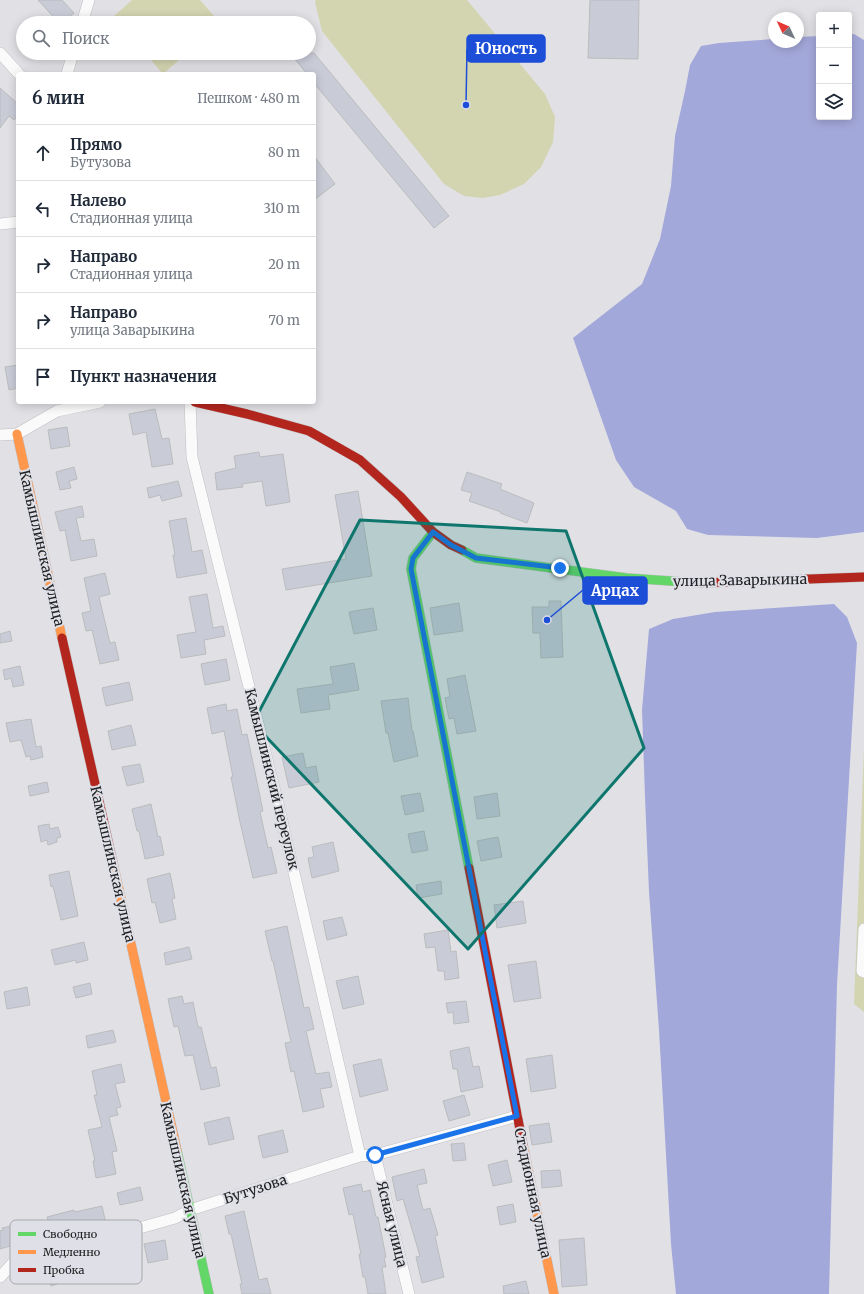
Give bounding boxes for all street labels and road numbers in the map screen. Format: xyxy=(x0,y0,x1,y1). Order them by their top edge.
street label: Камышлинская улица xyxy=(15,468,69,628)
street label: улица Заварыкина xyxy=(673,570,808,590)
street label: Камышлинский переулок xyxy=(241,687,303,872)
street label: Камышлинская улица xyxy=(86,784,140,944)
street label: Камышлинская улица xyxy=(156,1100,210,1260)
street label: Стадионная улица xyxy=(510,1126,556,1260)
street label: Бутузова xyxy=(221,1170,290,1208)
street label: Ясная улица xyxy=(373,1179,412,1270)

